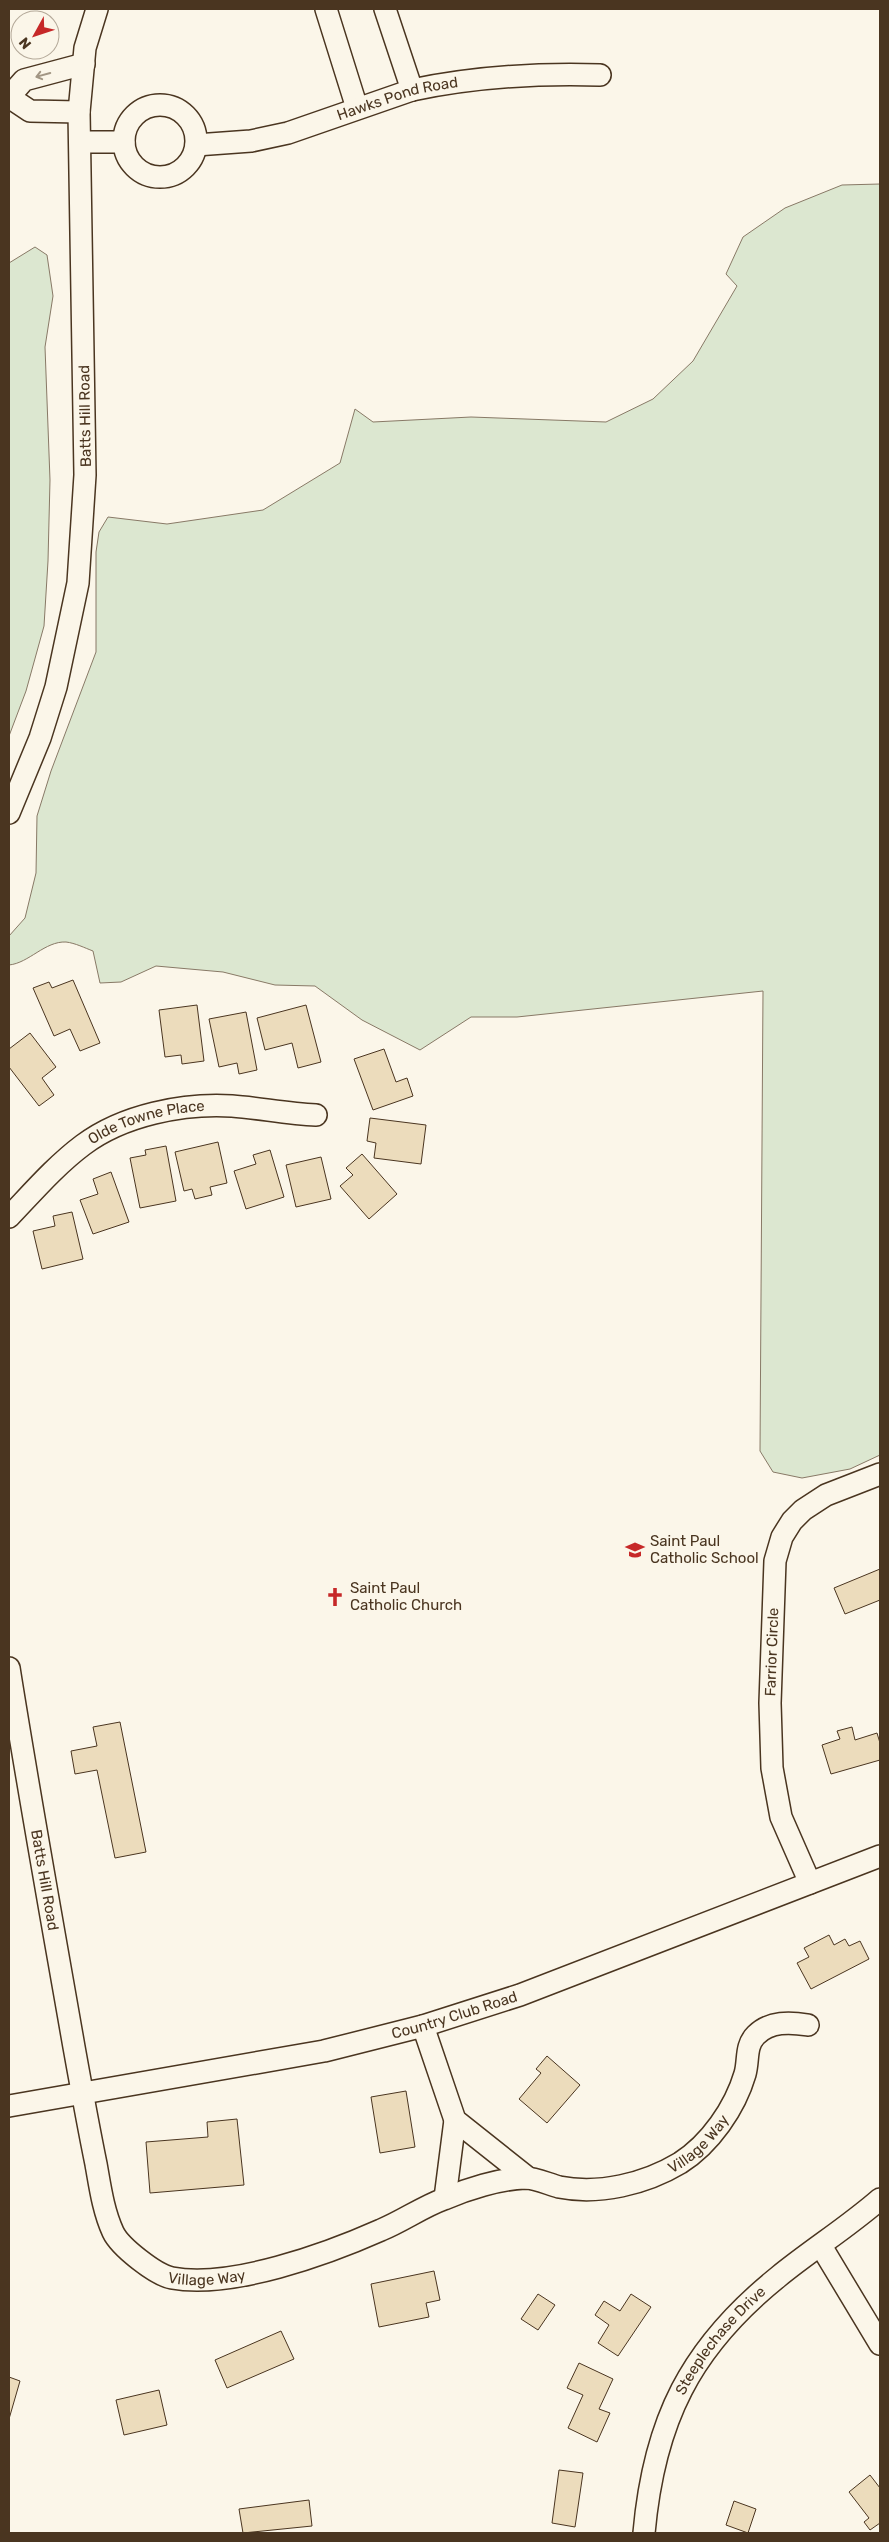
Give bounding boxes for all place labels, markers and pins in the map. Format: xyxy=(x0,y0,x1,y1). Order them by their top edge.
place label: Saint Paul Catholic School xyxy=(650,1532,759,1567)
school or university icon: Saint Paul Catholic School xyxy=(624,1539,646,1561)
place label: Saint Paul Catholic Church xyxy=(350,1579,462,1614)
church icon: Saint Paul Catholic Church xyxy=(324,1586,346,1608)

